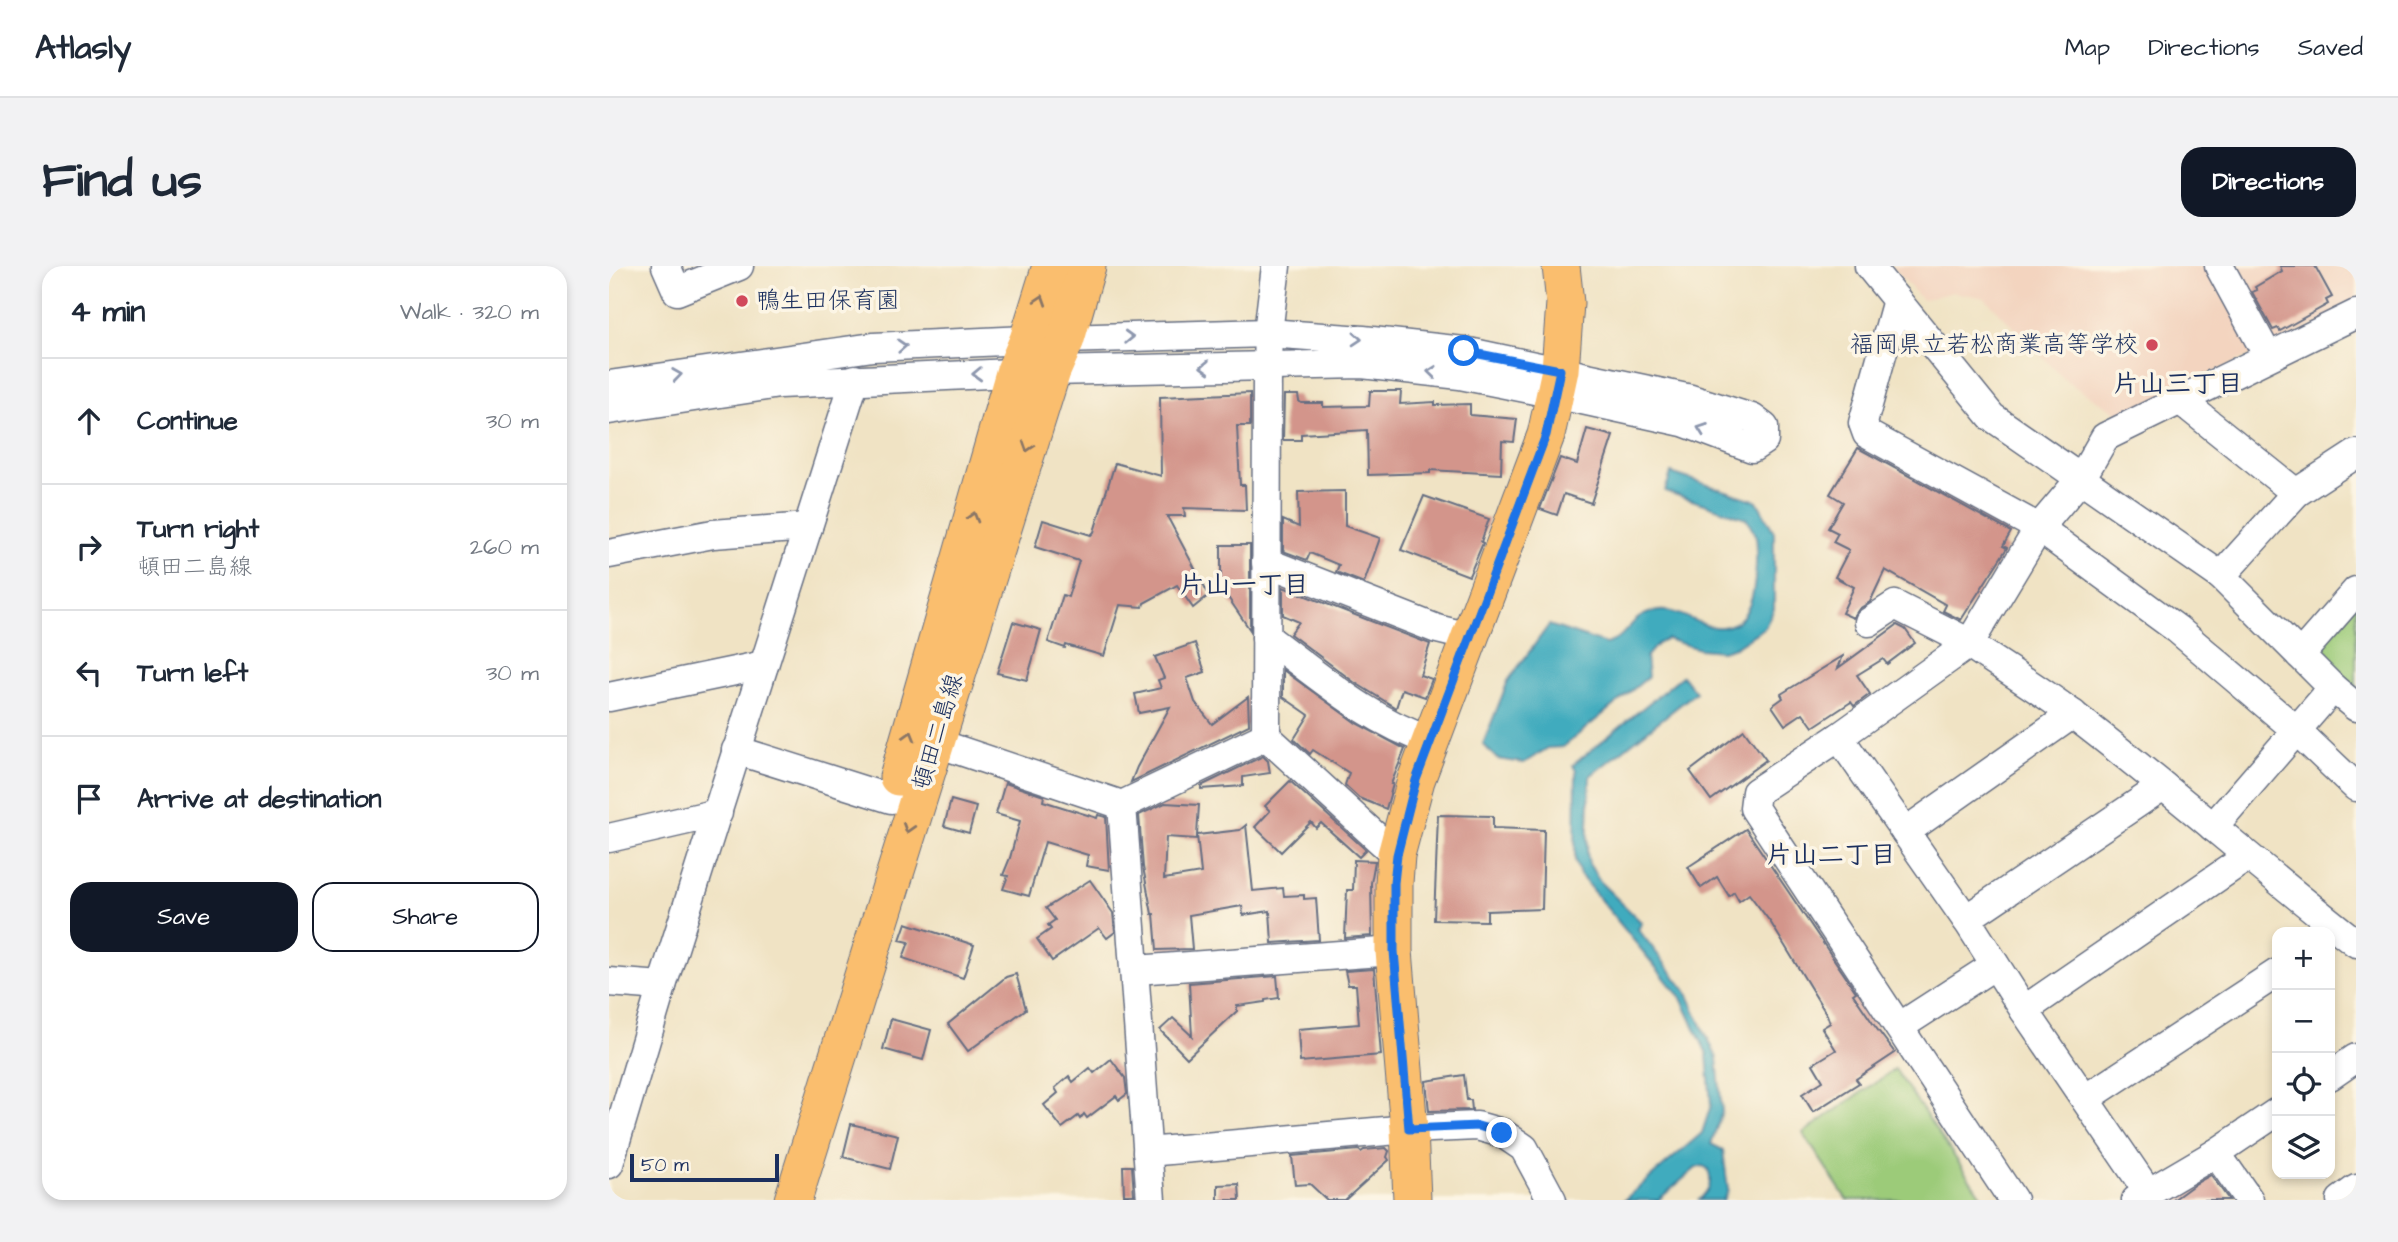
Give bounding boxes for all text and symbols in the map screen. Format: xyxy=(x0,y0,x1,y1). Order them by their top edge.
text: Atlasly xyxy=(35,25,131,71)
text: Map xyxy=(2065,31,2110,65)
text: Directions xyxy=(2148,31,2260,65)
text: Saved xyxy=(2298,31,2363,65)
button: Directions xyxy=(2181,147,2356,217)
text: Find us xyxy=(42,148,202,216)
place label: 鴨生田保育園 xyxy=(756,284,900,318)
text: 4 min xyxy=(70,291,145,333)
marker: 鴨生田保育園 xyxy=(734,293,750,309)
one-way arrow xyxy=(1032,295,1047,307)
text: Walk · 320 m xyxy=(400,296,539,328)
place label: 福岡県立若松商業高等学校 xyxy=(1850,328,2138,362)
one-way arrow xyxy=(1124,330,1135,345)
one-way arrow xyxy=(1351,331,1362,346)
route start xyxy=(1448,335,1479,366)
marker: 福岡県立若松商業高等学校 xyxy=(2144,337,2160,353)
one-way arrow xyxy=(897,338,908,353)
one-way arrow xyxy=(1199,360,1210,375)
one-way arrow xyxy=(1426,364,1438,379)
district label: 片山三丁目 xyxy=(2113,366,2243,402)
one-way arrow xyxy=(972,367,983,382)
one-way arrow xyxy=(671,368,682,383)
icon: ahead xyxy=(70,402,108,440)
text: Continue xyxy=(137,403,238,439)
text: 30 m xyxy=(486,405,539,437)
one-way arrow xyxy=(1696,423,1708,437)
one-way arrow xyxy=(1022,441,1036,453)
text: Turn right xyxy=(137,511,259,547)
one-way arrow xyxy=(964,512,979,524)
icon: right xyxy=(70,528,108,566)
text: 260 m xyxy=(470,531,539,563)
text: 頓田二島線 xyxy=(137,551,252,583)
district label: 片山一丁目 xyxy=(1179,567,1309,603)
icon: left xyxy=(70,654,108,692)
text: Turn left xyxy=(137,655,248,691)
text: 30 m xyxy=(486,657,539,689)
street label: 頓田二島線 xyxy=(904,670,972,794)
one-way arrow xyxy=(901,730,916,742)
icon: arrive xyxy=(70,780,108,818)
text: Arrive at destination xyxy=(137,781,382,817)
one-way arrow xyxy=(902,821,916,833)
district label: 片山二丁目 xyxy=(1766,837,1896,873)
button: Save xyxy=(70,882,298,952)
button: Share xyxy=(312,882,539,952)
map controls xyxy=(2272,927,2335,1179)
button: + xyxy=(2272,927,2335,990)
button: − xyxy=(2272,990,2335,1053)
button: locate xyxy=(2272,1053,2335,1116)
button: layers xyxy=(2272,1116,2335,1179)
route end xyxy=(1486,1117,1517,1148)
scale bar xyxy=(630,1151,779,1183)
text: 50 m xyxy=(641,1152,689,1179)

